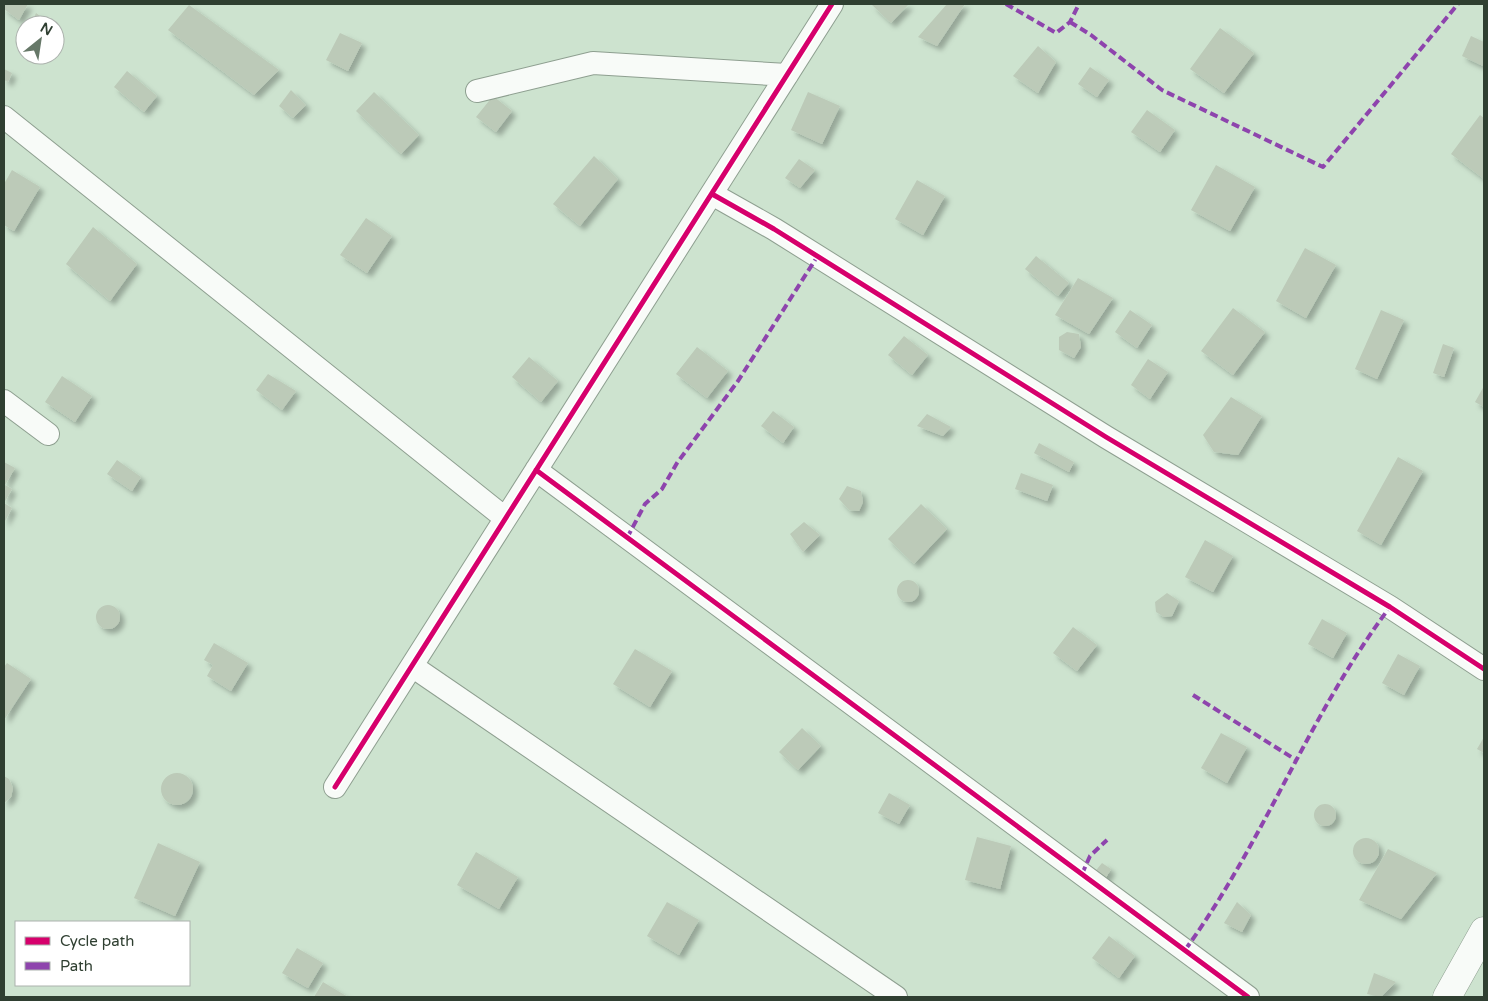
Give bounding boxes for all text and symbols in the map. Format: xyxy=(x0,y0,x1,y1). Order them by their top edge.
north arrow xyxy=(15,15,65,65)
text: N xyxy=(37,19,55,39)
legend xyxy=(15,921,190,986)
text: Cycle path xyxy=(60,932,134,950)
text: Path xyxy=(60,957,93,975)

